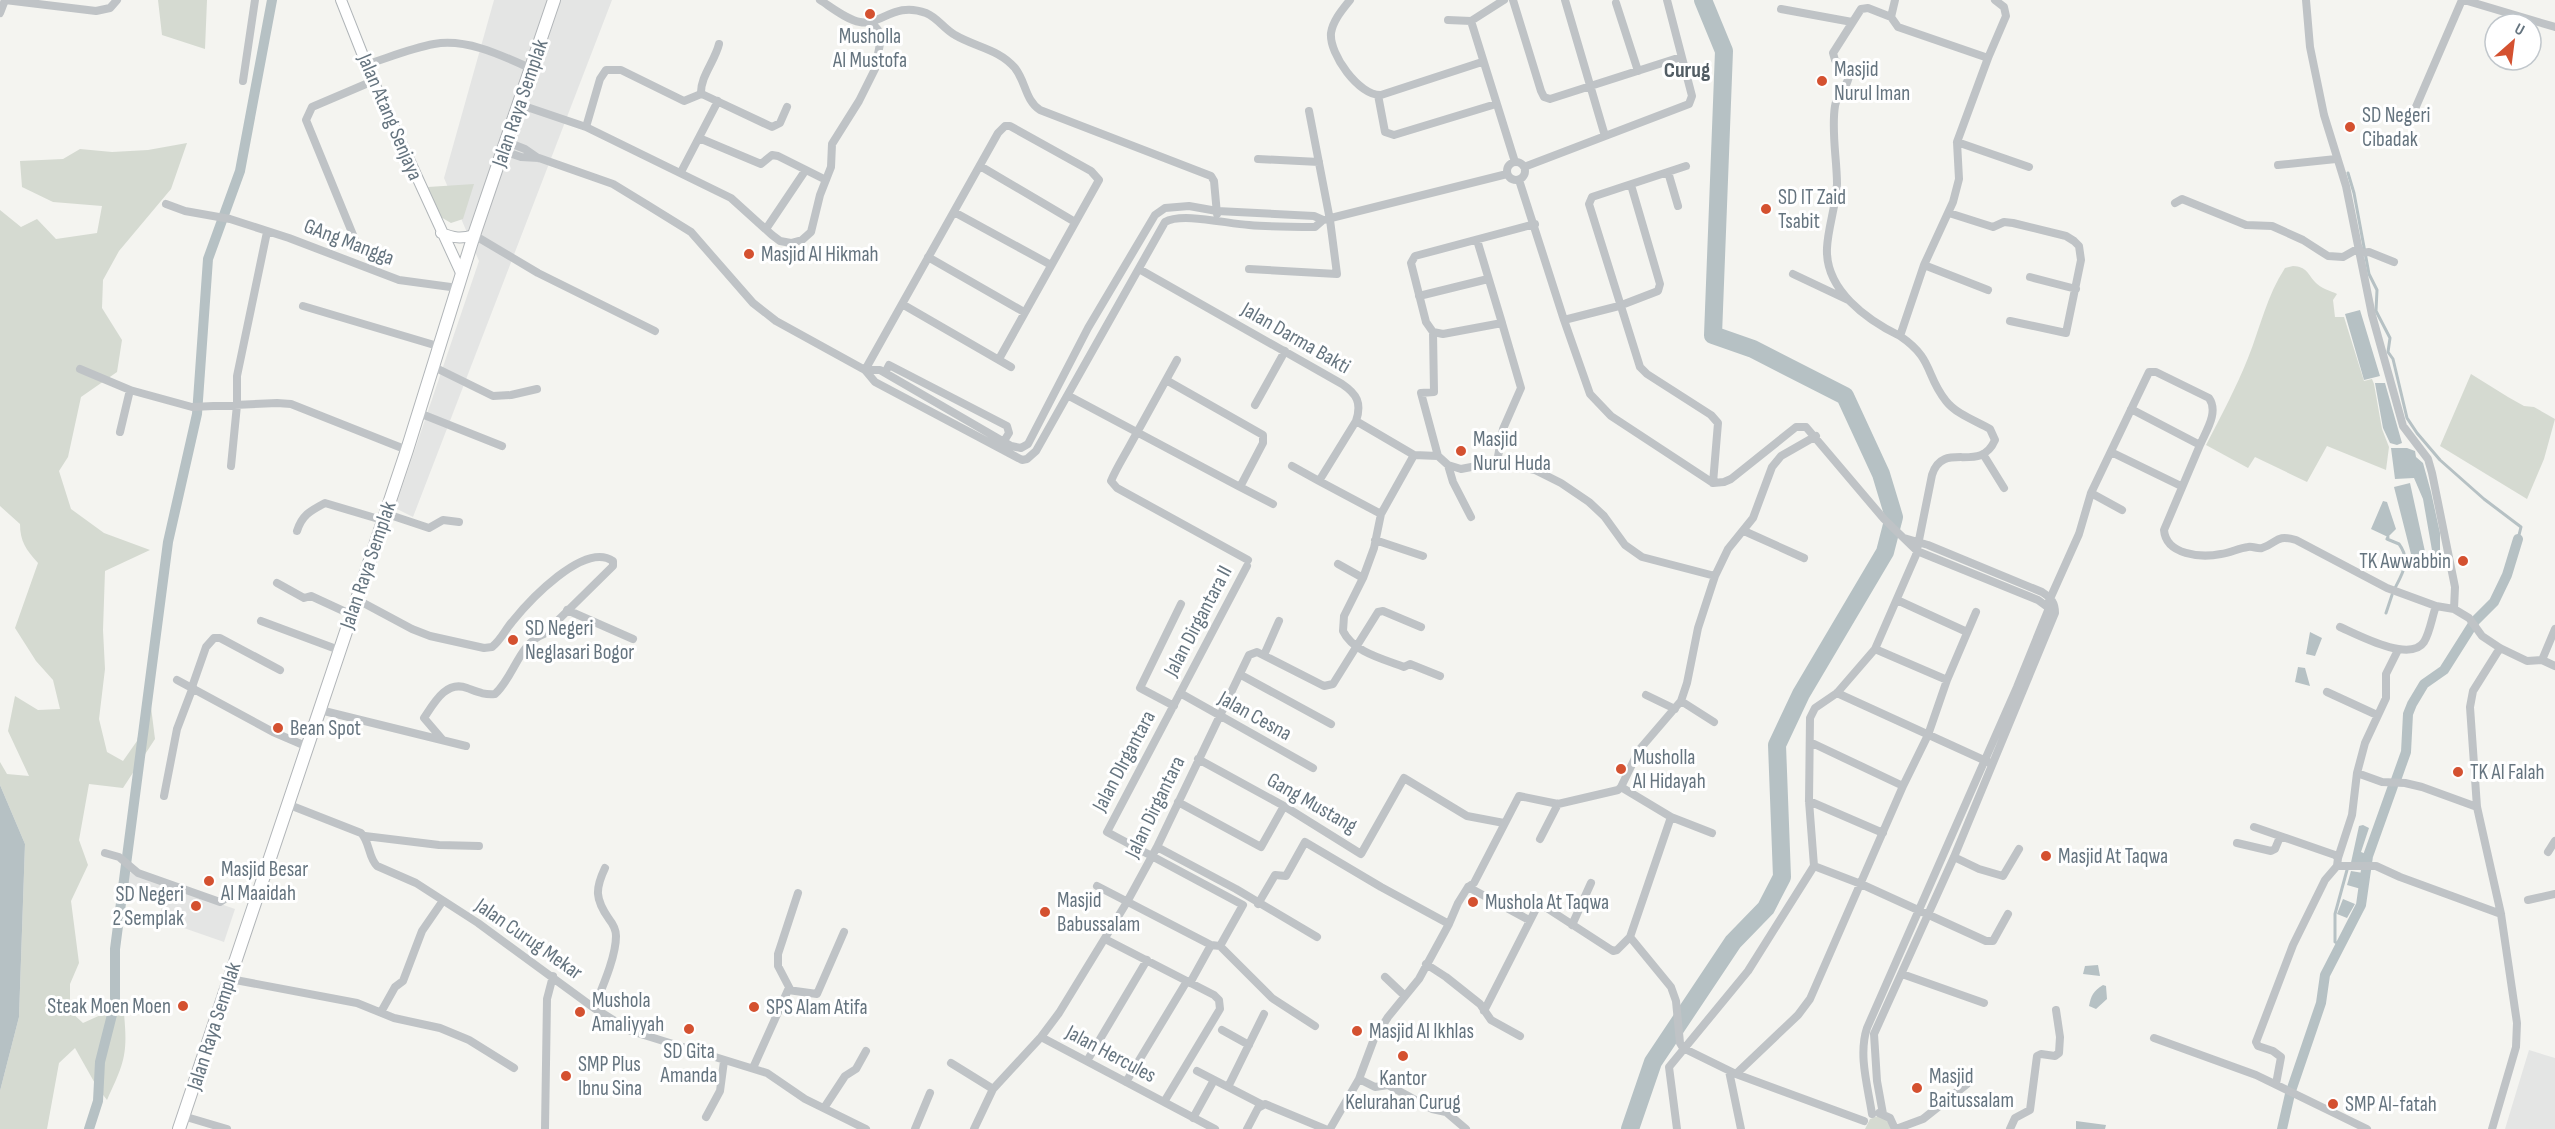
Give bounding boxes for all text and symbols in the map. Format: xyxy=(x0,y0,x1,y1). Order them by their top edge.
marker: Musholla Al Mustofa xyxy=(863,7,877,21)
north arrow xyxy=(2483,12,2543,72)
text: U xyxy=(2511,20,2527,40)
place label: Musholla Al Mustofa xyxy=(832,24,907,73)
street label: Jalan Raya Semplak xyxy=(486,36,553,171)
street label: Jalan Atang Senjaya xyxy=(352,49,428,184)
district label: Curug xyxy=(1664,57,1710,84)
place label: Masjid Nurul Iman xyxy=(1834,57,1910,106)
marker: Masjid Nurul Iman xyxy=(1815,74,1829,88)
place label: SD Negeri Cibadak xyxy=(2362,103,2430,152)
marker: SD Negeri Cibadak xyxy=(2343,120,2357,134)
place label: SD IT Zaid Tsabit xyxy=(1778,185,1846,234)
marker: SD IT Zaid Tsabit xyxy=(1759,202,1773,216)
street label: GAng Mangga xyxy=(300,213,398,271)
place label: Masjid Al Hikmah xyxy=(761,242,879,267)
marker: Masjid Al Hikmah xyxy=(742,247,756,261)
street label: Jalan Darma Bakti xyxy=(1236,296,1355,379)
place label: Masjid Nurul Huda xyxy=(1473,427,1551,476)
marker: Masjid Nurul Huda xyxy=(1454,444,1468,458)
street label: Jalan Raya Semplak xyxy=(334,498,401,633)
place label: TK Awwabbin xyxy=(2359,549,2451,574)
marker: TK Awwabbin xyxy=(2456,554,2470,568)
street label: Jalan Dirgantara II xyxy=(1158,561,1238,681)
place label: SD Negeri Neglasari Bogor xyxy=(525,616,634,665)
marker: SD Negeri Neglasari Bogor xyxy=(506,633,520,647)
street label: Jalan Cesna xyxy=(1213,685,1296,746)
street label: Jalan DIrgantara xyxy=(1087,706,1161,816)
place label: Bean Spot xyxy=(290,716,361,741)
marker: Bean Spot xyxy=(271,721,285,735)
place label: Musholla Al Hidayah xyxy=(1632,745,1706,794)
street label: Jalan Dirgantara xyxy=(1119,752,1190,863)
place label: TK Al Falah xyxy=(2470,760,2545,785)
marker: Musholla Al Hidayah xyxy=(1614,762,1628,776)
marker: TK Al Falah xyxy=(2451,765,2465,779)
street label: Gang Mustang xyxy=(1263,767,1361,839)
place label: Masjid At Taqwa xyxy=(2058,844,2168,869)
marker: Masjid At Taqwa xyxy=(2039,849,2053,863)
place label: Masjid Besar Al Maaidah xyxy=(220,857,308,906)
marker: Masjid Besar Al Maaidah xyxy=(202,874,216,888)
place label: SD Negeri 2 Semplak xyxy=(112,882,184,931)
place label: Masjid Babussalam xyxy=(1057,888,1140,937)
place label: Mushola At Taqwa xyxy=(1485,890,1609,915)
street label: Jalan Curug Mekar xyxy=(470,892,587,985)
marker: Mushola At Taqwa xyxy=(1466,895,1480,909)
marker: SD Negeri 2 Semplak xyxy=(189,899,203,913)
marker: Masjid Babussalam xyxy=(1038,905,1052,919)
street label: Jalan Raya Semplak xyxy=(181,959,246,1094)
place label: Mushola Amaliyyah xyxy=(591,988,664,1037)
place label: Steak Moen Moen xyxy=(47,994,171,1019)
place label: SPS Alam Atifa xyxy=(766,995,868,1020)
marker: Steak Moen Moen xyxy=(176,999,190,1013)
marker: SPS Alam Atifa xyxy=(747,1000,761,1014)
marker: Mushola Amaliyyah xyxy=(573,1005,587,1019)
street label: Jalan Hercules xyxy=(1061,1019,1160,1088)
place label: Masjid Al Ikhlas xyxy=(1369,1019,1474,1044)
marker: SD Gita Amanda xyxy=(682,1022,696,1036)
marker: Masjid Al Ikhlas xyxy=(1350,1024,1364,1038)
place label: SD Gita Amanda xyxy=(660,1039,717,1088)
marker: Kantor Kelurahan Curug xyxy=(1396,1049,1410,1063)
place label: SMP Plus Ibnu Sina xyxy=(578,1052,642,1101)
place label: Masjid Baitussalam xyxy=(1929,1064,2014,1113)
place label: Kantor Kelurahan Curug xyxy=(1345,1066,1461,1115)
marker: SMP Plus Ibnu Sina xyxy=(559,1069,573,1083)
marker: Masjid Baitussalam xyxy=(1910,1081,1924,1095)
place label: SMP Al-fatah xyxy=(2345,1092,2437,1117)
marker: SMP Al-fatah xyxy=(2326,1097,2340,1111)

